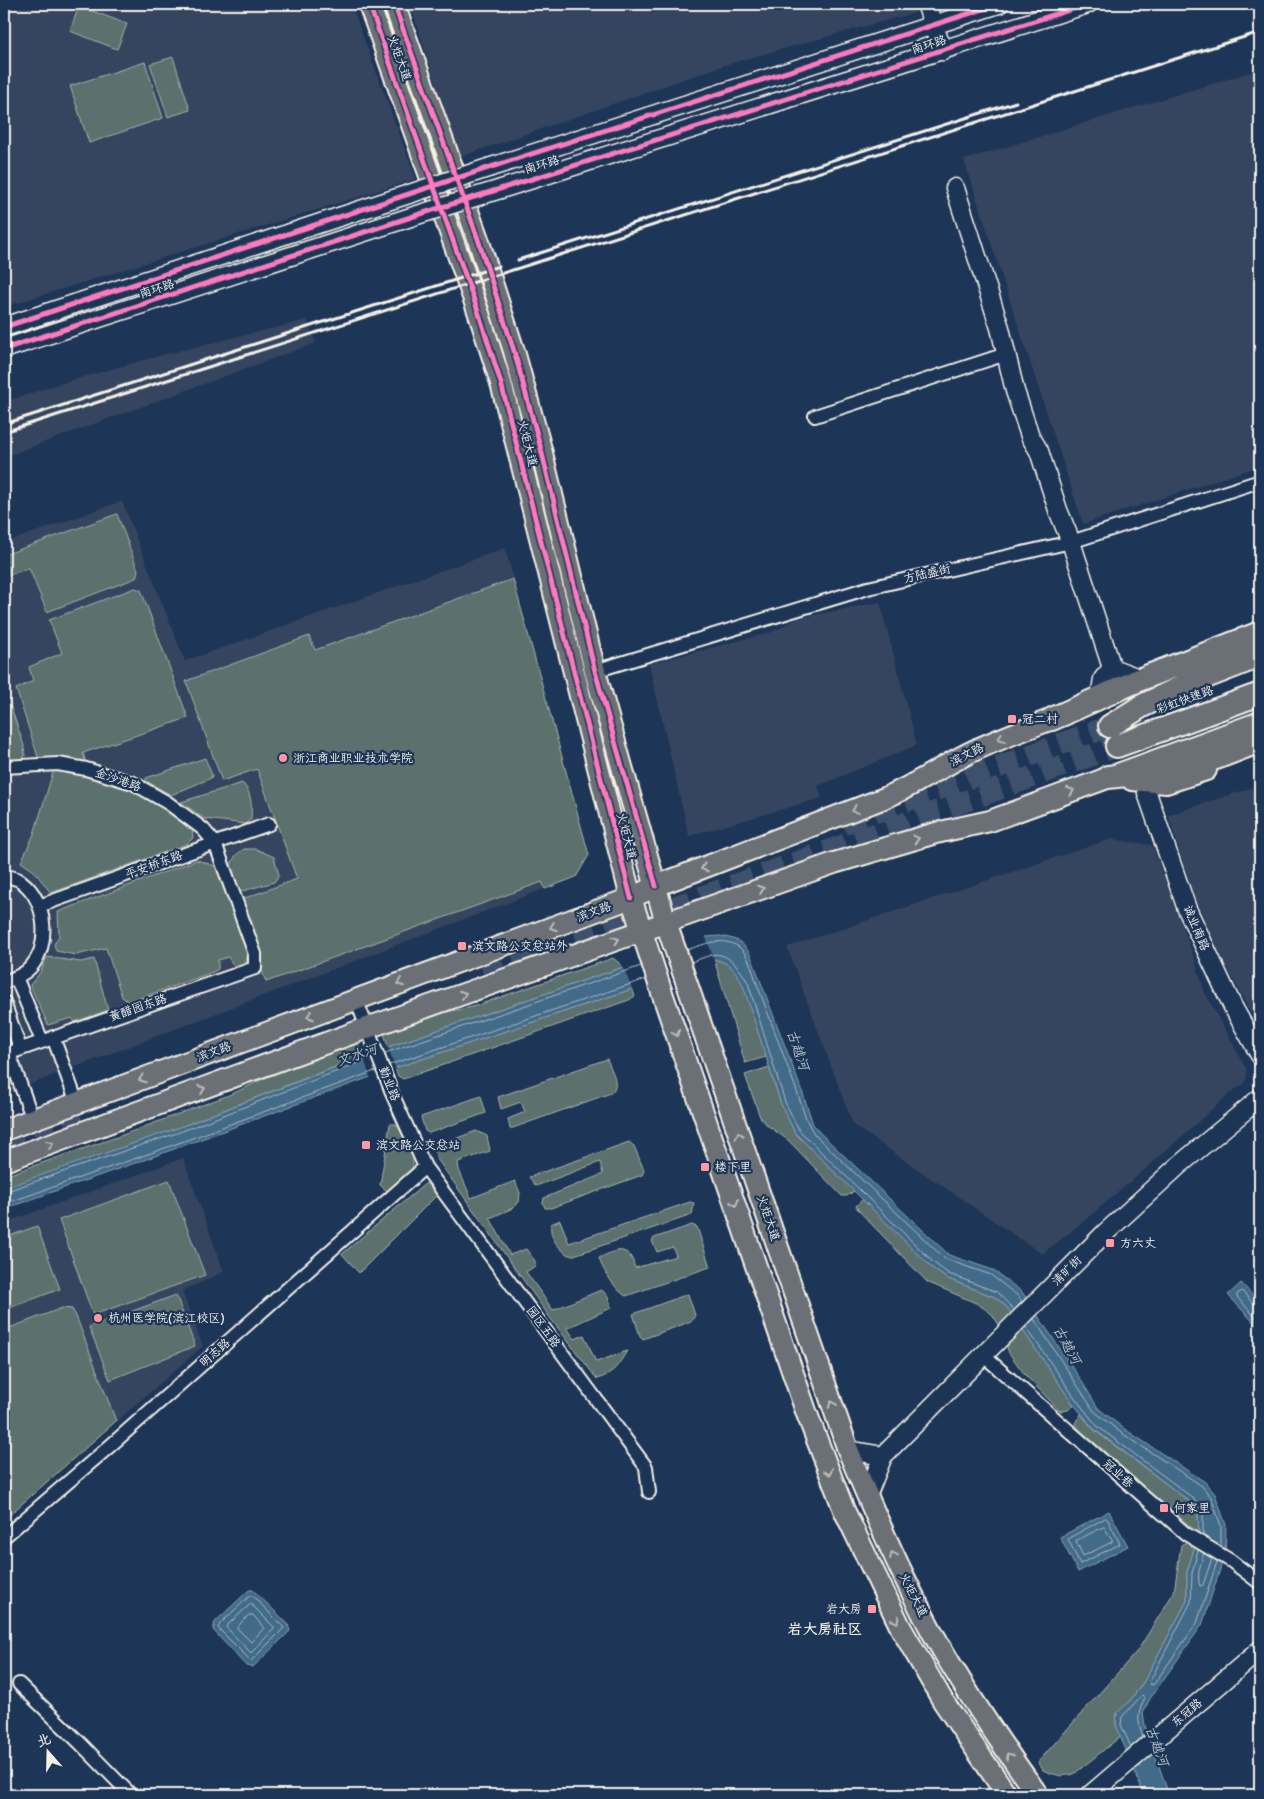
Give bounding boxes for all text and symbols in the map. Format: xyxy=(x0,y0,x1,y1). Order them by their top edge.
street label: 南环路 xyxy=(910,32,948,58)
street label: 火炬大道 xyxy=(384,33,414,83)
street label: 南环路 xyxy=(523,153,561,177)
street label: 南环路 xyxy=(138,276,176,302)
street label: 火炬大道 xyxy=(514,418,540,468)
street label: 方陆盛街 xyxy=(902,561,952,587)
street label: 彩虹快速路 xyxy=(1154,683,1216,717)
place label: 冠二村 xyxy=(1022,712,1058,727)
marker: 冠二村 xyxy=(1006,713,1018,725)
one-way arrow xyxy=(997,732,1006,743)
street label: 滨文路 xyxy=(948,740,986,770)
place label: 浙江商业职业技术学院 xyxy=(293,751,413,766)
marker: 浙江商业职业技术学院 xyxy=(277,752,289,764)
street label: 金沙港路 xyxy=(93,765,143,795)
one-way arrow xyxy=(1066,787,1075,797)
one-way arrow xyxy=(851,804,860,814)
street label: 火炬大道 xyxy=(613,811,639,861)
one-way arrow xyxy=(911,834,920,845)
street label: 平安桥东路 xyxy=(123,848,185,882)
one-way arrow xyxy=(700,862,708,872)
one-way arrow xyxy=(756,885,765,895)
street label: 滨文路 xyxy=(575,899,613,925)
street label: 诚业南路 xyxy=(1180,903,1212,953)
one-way arrow xyxy=(549,921,557,931)
one-way arrow xyxy=(611,935,619,945)
place label: 滨文路公交总站外 xyxy=(472,939,568,954)
marker: 滨文路公交总站外 xyxy=(456,940,468,952)
one-way arrow xyxy=(396,977,405,987)
one-way arrow xyxy=(458,990,466,1000)
street label: 黄醋园东路 xyxy=(107,991,169,1025)
one-way arrow xyxy=(307,1010,315,1020)
water label: 古越河 xyxy=(783,1027,814,1075)
one-way arrow xyxy=(670,1028,680,1037)
street label: 滨文路 xyxy=(195,1039,233,1065)
water label: 文水河 xyxy=(334,1039,382,1070)
street label: 勤业路 xyxy=(375,1064,403,1104)
one-way arrow xyxy=(138,1073,147,1083)
one-way arrow xyxy=(197,1085,206,1095)
one-way arrow xyxy=(735,1131,745,1139)
place label: 滨文路公交总站 xyxy=(376,1138,460,1153)
marker: 滨文路公交总站 xyxy=(360,1139,372,1151)
one-way arrow xyxy=(45,1140,53,1150)
place label: 楼下里 xyxy=(715,1160,751,1175)
marker: 楼下里 xyxy=(699,1161,711,1173)
street label: 火炬大道 xyxy=(753,1193,783,1243)
one-way arrow xyxy=(729,1198,739,1207)
place label: 方六丈 xyxy=(1120,1236,1156,1251)
marker: 方六丈 xyxy=(1104,1237,1116,1249)
street label: 清旷街 xyxy=(1049,1253,1085,1289)
street label: 园区五路 xyxy=(523,1303,563,1351)
place label: 杭州医学院(滨江校区) xyxy=(108,1311,225,1326)
marker: 杭州医学院(滨江校区) xyxy=(92,1312,104,1324)
water label: 古越河 xyxy=(1049,1323,1086,1369)
street label: 明志路 xyxy=(196,1336,234,1370)
one-way arrow xyxy=(828,1400,838,1409)
street label: 冠业巷 xyxy=(1100,1456,1136,1492)
one-way arrow xyxy=(823,1467,833,1476)
place label: 何家里 xyxy=(1174,1501,1210,1516)
marker: 何家里 xyxy=(1158,1502,1170,1514)
one-way arrow xyxy=(889,1551,899,1560)
street label: 火炬大道 xyxy=(895,1570,931,1620)
place label: 岩大房 xyxy=(826,1602,862,1617)
marker: 岩大房 xyxy=(866,1603,878,1615)
one-way arrow xyxy=(890,1615,900,1624)
district label: 岩大房社区 xyxy=(787,1620,863,1639)
street label: 东冠路 xyxy=(1168,1696,1206,1730)
water label: 古越河 xyxy=(1142,1723,1173,1771)
north arrow xyxy=(22,1726,72,1776)
text: 北 xyxy=(34,1730,53,1751)
one-way arrow xyxy=(1006,1752,1015,1761)

